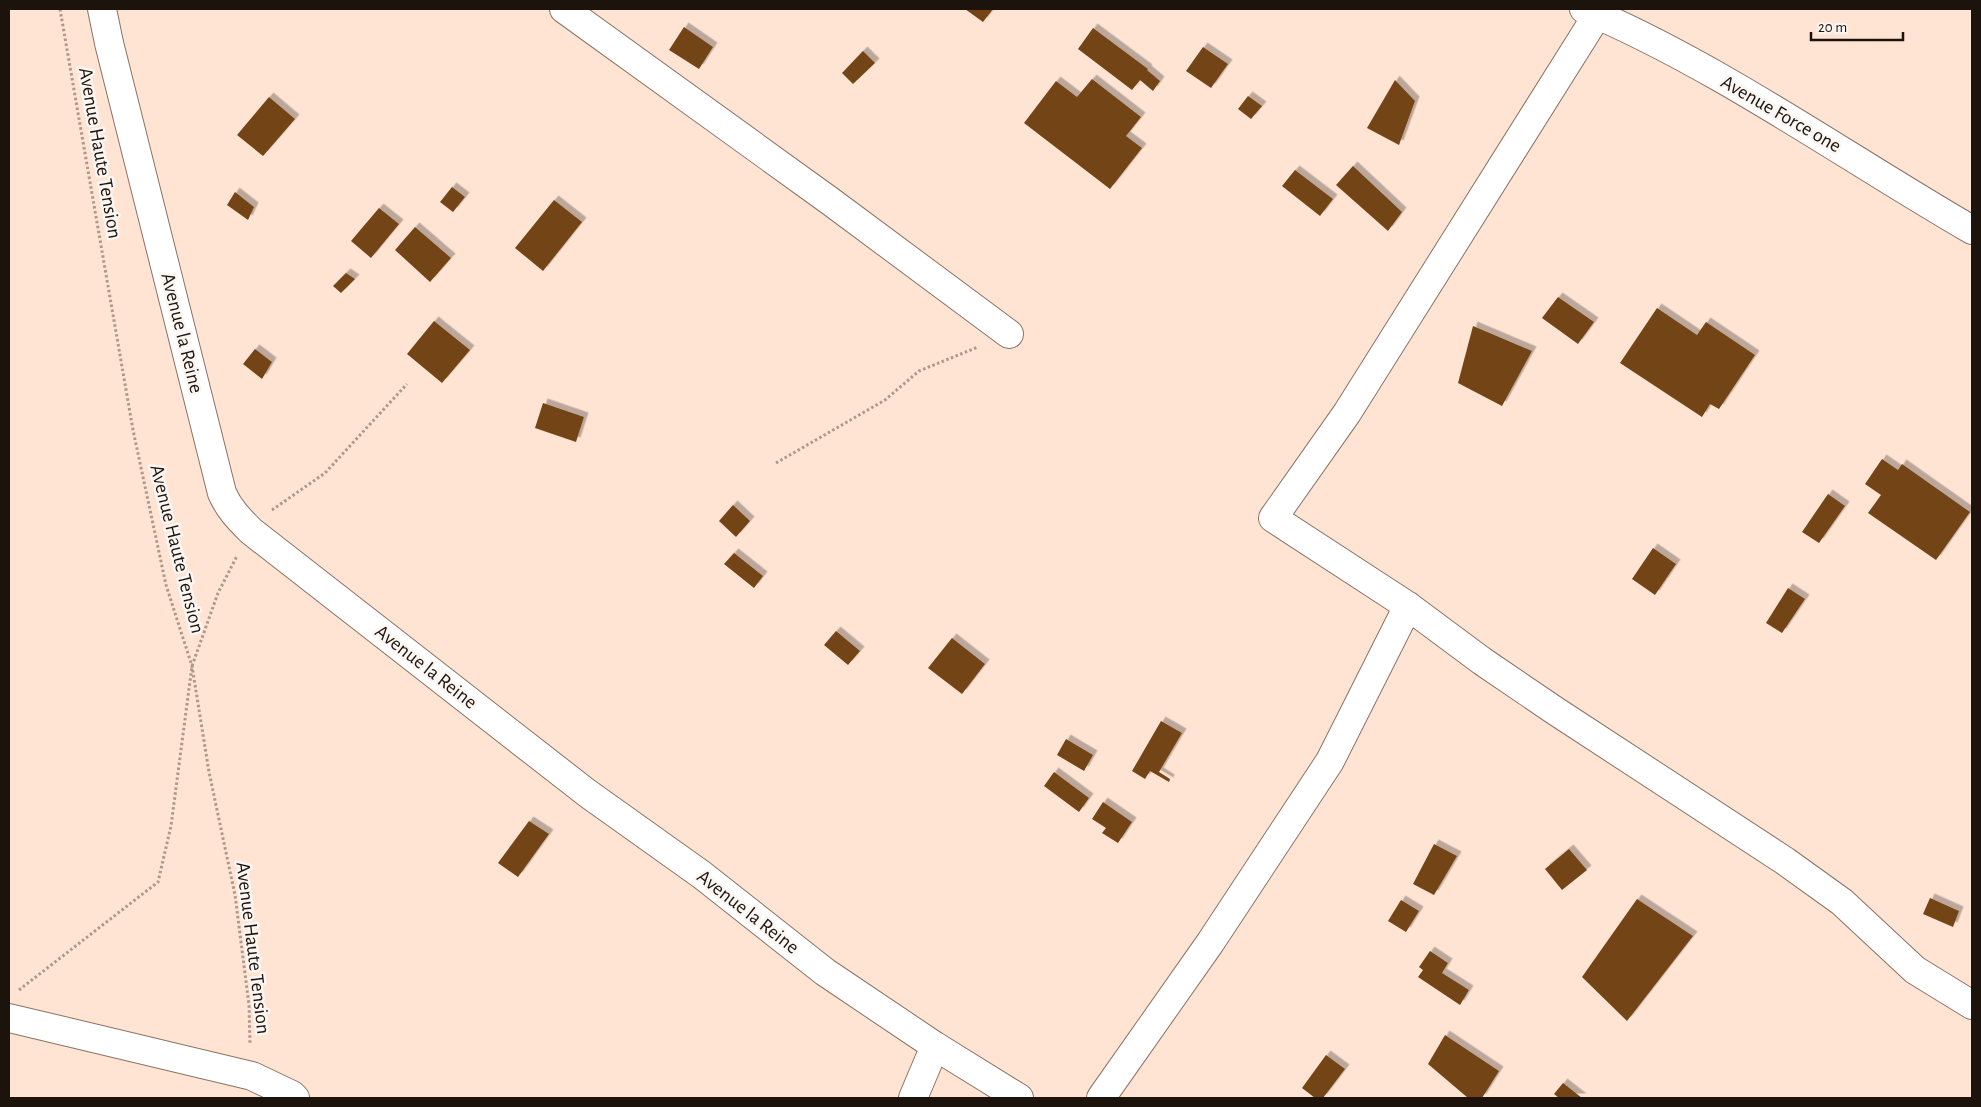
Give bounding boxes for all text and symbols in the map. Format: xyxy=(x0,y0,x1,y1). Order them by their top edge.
scale bar xyxy=(1811,10,1904,42)
text: 20 m xyxy=(1818,20,1847,35)
street label: Avenue Haute Tension xyxy=(75,66,125,240)
street label: Avenue Force one xyxy=(1718,72,1844,156)
street label: Avenue la Reine xyxy=(157,271,207,395)
street label: Avenue Haute Tension xyxy=(146,463,208,635)
street label: Avenue la Reine xyxy=(371,621,481,713)
street label: Avenue Haute Tension xyxy=(233,861,273,1035)
street label: Avenue la Reine xyxy=(693,866,803,958)

